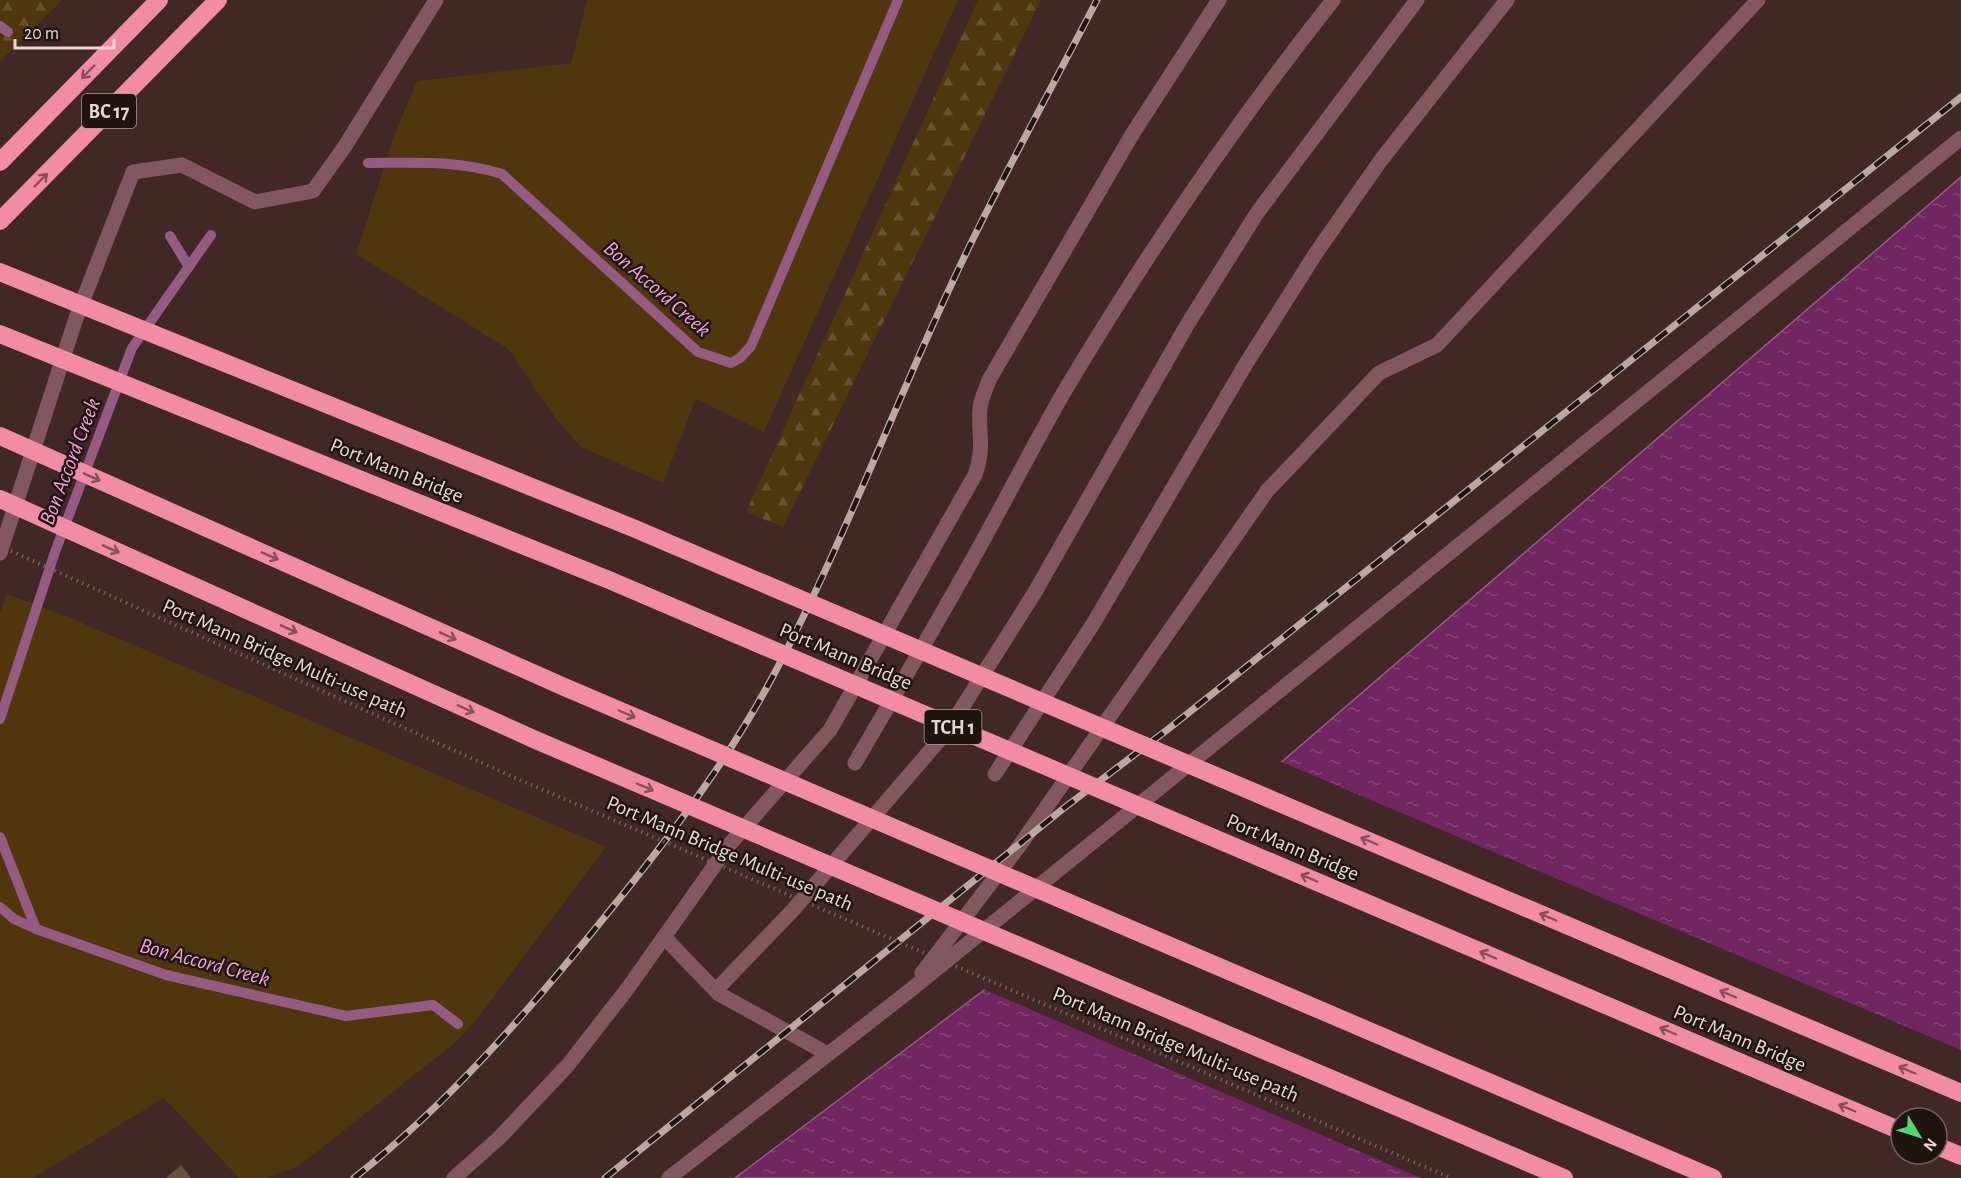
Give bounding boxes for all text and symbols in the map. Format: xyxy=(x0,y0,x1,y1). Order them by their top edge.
scale bar xyxy=(15,12,114,50)
text: 20 m xyxy=(24,25,59,43)
one-way arrow xyxy=(81,64,96,79)
road number: BC 17 xyxy=(82,94,136,128)
one-way arrow xyxy=(34,172,48,187)
water label: Bon Accord Creek xyxy=(600,237,715,341)
water label: Bon Accord Creek xyxy=(36,395,104,528)
street label: Port Mann Bridge xyxy=(327,434,466,507)
one-way arrow xyxy=(82,472,100,483)
one-way arrow xyxy=(101,544,119,556)
one-way arrow xyxy=(261,552,279,563)
street label: Port Mann Bridge Multi-use path xyxy=(159,595,410,722)
street label: Port Mann Bridge xyxy=(777,619,915,694)
one-way arrow xyxy=(279,624,297,636)
one-way arrow xyxy=(439,631,457,642)
one-way arrow xyxy=(457,704,475,716)
one-way arrow xyxy=(617,709,635,720)
road number: TCH 1 xyxy=(924,710,982,744)
one-way arrow xyxy=(636,782,654,793)
street label: Port Mann Bridge Multi-use path xyxy=(604,792,856,915)
street label: Port Mann Bridge xyxy=(1224,810,1362,885)
one-way arrow xyxy=(1360,835,1379,846)
one-way arrow xyxy=(1300,872,1318,883)
one-way arrow xyxy=(1540,911,1558,922)
water label: Bon Accord Creek xyxy=(137,934,272,990)
one-way arrow xyxy=(1480,949,1498,960)
street label: Port Mann Bridge Multi-use path xyxy=(1050,983,1302,1106)
one-way arrow xyxy=(1719,987,1737,999)
street label: Port Mann Bridge xyxy=(1671,1001,1809,1076)
one-way arrow xyxy=(1659,1025,1677,1037)
one-way arrow xyxy=(1899,1064,1917,1075)
one-way arrow xyxy=(1838,1102,1857,1113)
north arrow xyxy=(1889,1106,1949,1166)
text: N xyxy=(1920,1135,1940,1154)

